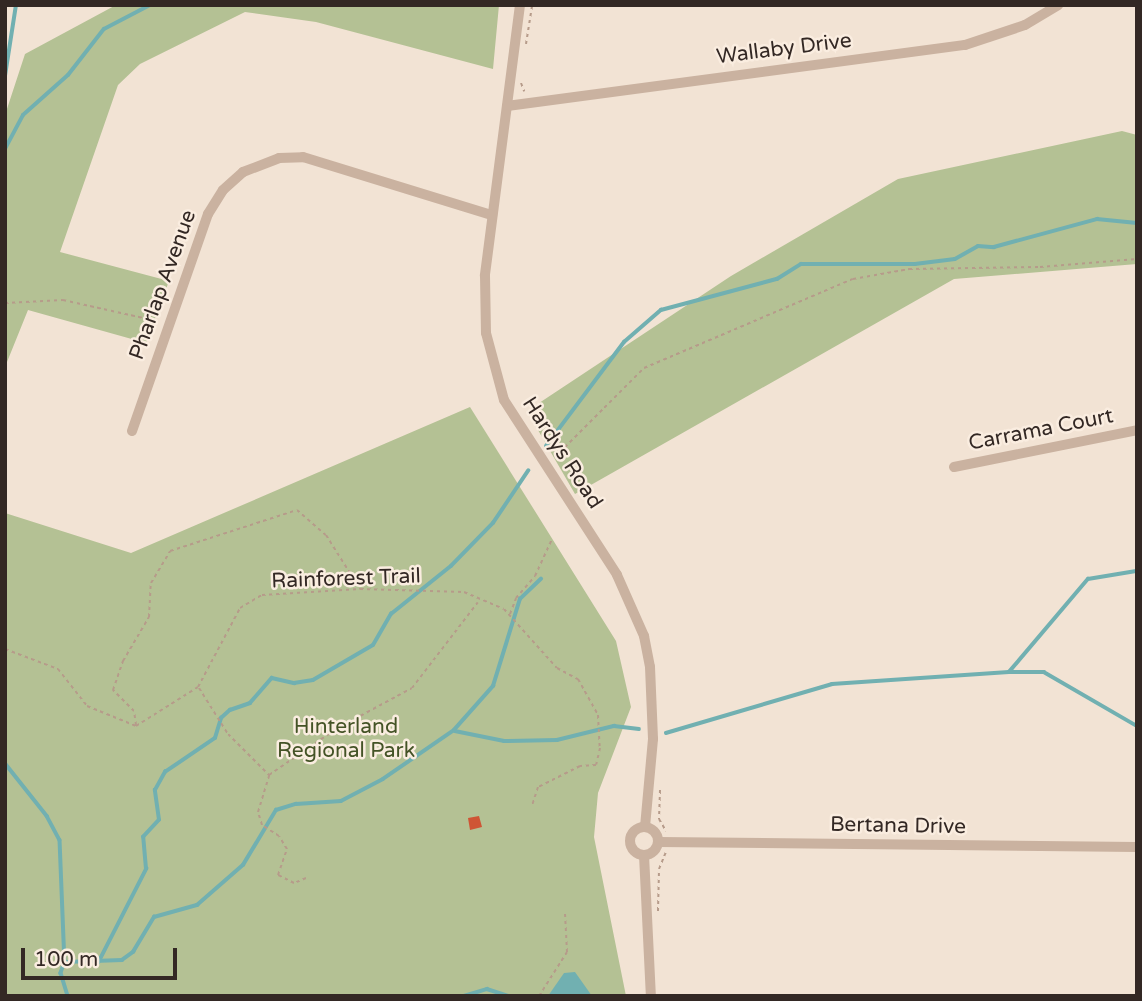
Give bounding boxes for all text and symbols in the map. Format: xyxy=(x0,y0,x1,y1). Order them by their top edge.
street label: Wallaby Drive xyxy=(715,28,853,70)
street label: Pharlap Avenue xyxy=(124,207,202,363)
street label: Hardys Road xyxy=(517,392,607,514)
street label: Carrama Court xyxy=(967,404,1115,456)
street label: Rainforest Trail xyxy=(271,564,421,594)
park label: Hinterland Regional Park xyxy=(277,714,415,764)
street label: Bertana Drive xyxy=(830,812,966,840)
scale bar xyxy=(24,934,180,978)
text: 100 m xyxy=(34,947,98,972)

